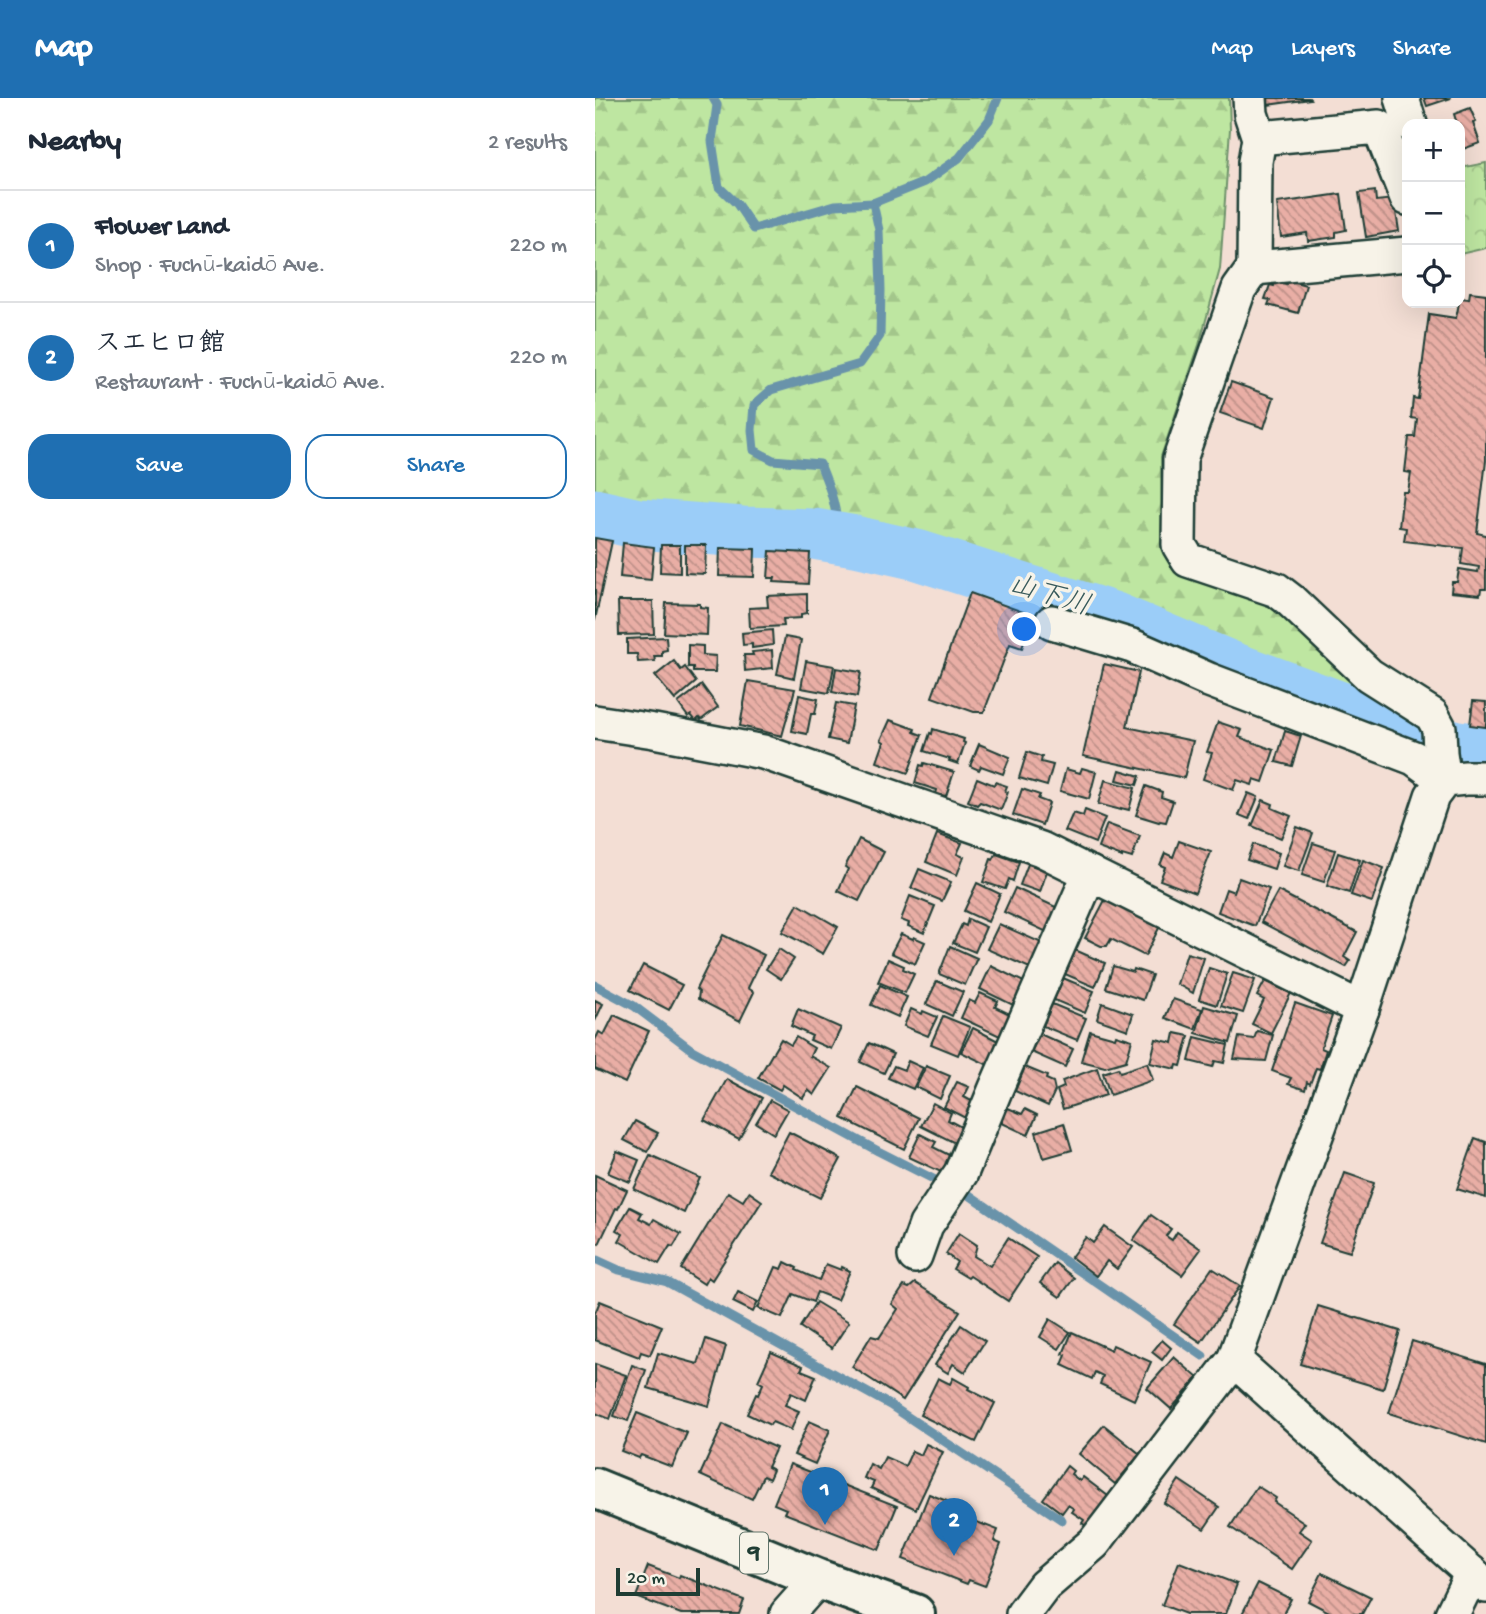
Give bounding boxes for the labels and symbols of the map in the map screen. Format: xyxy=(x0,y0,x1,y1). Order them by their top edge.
water label: 山下川 xyxy=(1004,569,1094,625)
your location xyxy=(1007,612,1041,646)
pin: 1 xyxy=(802,1467,848,1525)
pin: 2 xyxy=(931,1498,977,1556)
road number: 9 xyxy=(740,1532,768,1574)
scale bar xyxy=(616,1565,700,1597)

